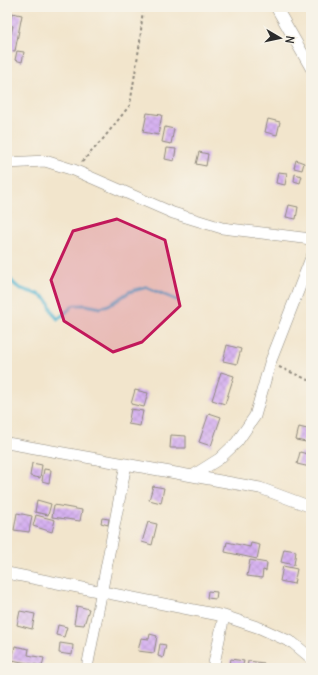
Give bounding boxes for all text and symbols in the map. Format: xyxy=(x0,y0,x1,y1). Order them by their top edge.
north arrow xyxy=(260,18,300,58)
text: N xyxy=(282,35,297,44)

